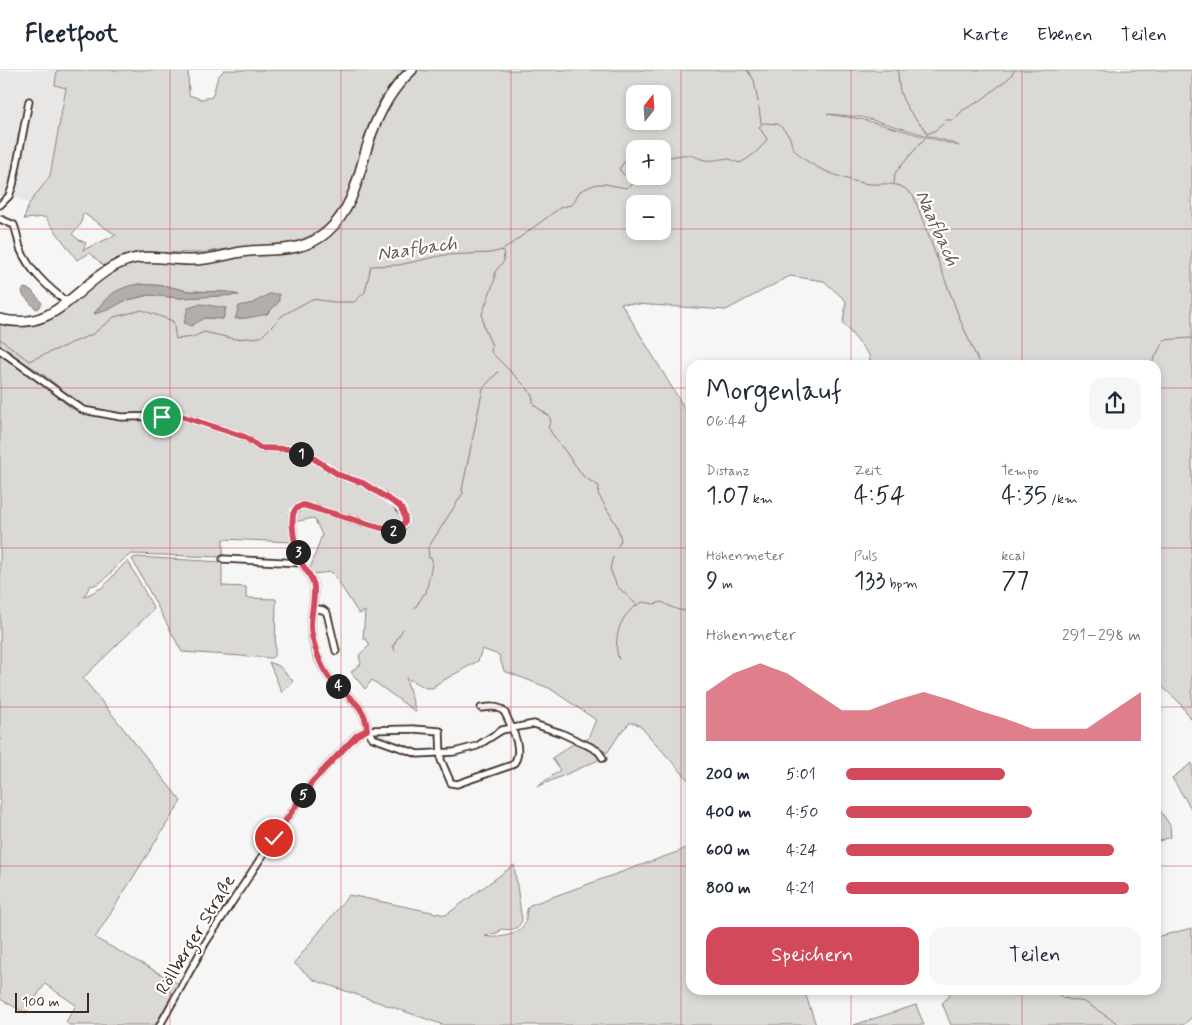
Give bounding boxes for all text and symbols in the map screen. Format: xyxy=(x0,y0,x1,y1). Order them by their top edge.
text: Fleetfoot xyxy=(25,19,118,50)
text: Karte xyxy=(963,23,1009,47)
text: Ebenen xyxy=(1037,23,1093,47)
text: Teilen xyxy=(1121,23,1167,47)
north arrow xyxy=(626,85,671,130)
map controls xyxy=(626,85,671,240)
button: + xyxy=(626,140,671,185)
water label: Naafbach xyxy=(909,186,965,270)
button: − xyxy=(626,195,671,240)
water label: Naafbach xyxy=(375,231,459,267)
text: Morgenlauf xyxy=(706,373,842,410)
button: share xyxy=(1089,377,1141,429)
pin xyxy=(141,396,183,438)
icon: arrive xyxy=(148,403,176,431)
text: 06:44 xyxy=(706,411,747,432)
pin: 1 xyxy=(288,442,314,466)
text: 1 xyxy=(298,445,305,463)
text: Distanz xyxy=(706,462,750,480)
text: Zeit xyxy=(854,462,882,480)
text: Tempo xyxy=(1001,462,1038,480)
text: 1.07 xyxy=(706,480,749,513)
text: 4:54 xyxy=(854,480,905,513)
text: 4:35 xyxy=(1001,480,1047,513)
text: km xyxy=(749,490,773,508)
text: /km xyxy=(1047,490,1078,508)
pin: 2 xyxy=(380,518,406,544)
text: 2 xyxy=(390,522,397,540)
pin: 3 xyxy=(286,540,310,564)
text: 3 xyxy=(295,543,302,561)
text: Höhenmeter xyxy=(706,547,784,565)
text: Puls xyxy=(854,547,877,565)
text: kcal xyxy=(1001,547,1025,565)
text: 9 xyxy=(706,565,718,598)
text: 133 xyxy=(854,565,886,598)
text: 77 xyxy=(1001,565,1029,598)
text: m xyxy=(718,575,733,593)
text: bpm xyxy=(886,575,918,593)
text: Höhenmeter xyxy=(706,625,796,646)
text: 291–298 m xyxy=(1062,625,1141,646)
pin: 4 xyxy=(326,674,350,698)
text: 4 xyxy=(334,677,343,695)
text: 200 m xyxy=(706,764,750,785)
text: 5:01 xyxy=(786,764,816,785)
pin: 5 xyxy=(290,782,316,808)
text: 5 xyxy=(299,786,308,804)
text: 400 m xyxy=(706,802,751,823)
text: 4:50 xyxy=(786,802,818,823)
pin xyxy=(253,817,295,859)
icon: check xyxy=(260,824,288,852)
text: 600 m xyxy=(706,840,750,861)
text: 4:24 xyxy=(786,840,817,861)
street label: Röllberger Straße xyxy=(151,871,243,1000)
text: 800 m xyxy=(706,878,751,899)
text: 4:21 xyxy=(786,878,814,899)
button: Speichern xyxy=(706,927,919,985)
button: Teilen xyxy=(929,927,1141,985)
scale bar xyxy=(15,990,89,1013)
text: 100 m xyxy=(22,993,60,1011)

